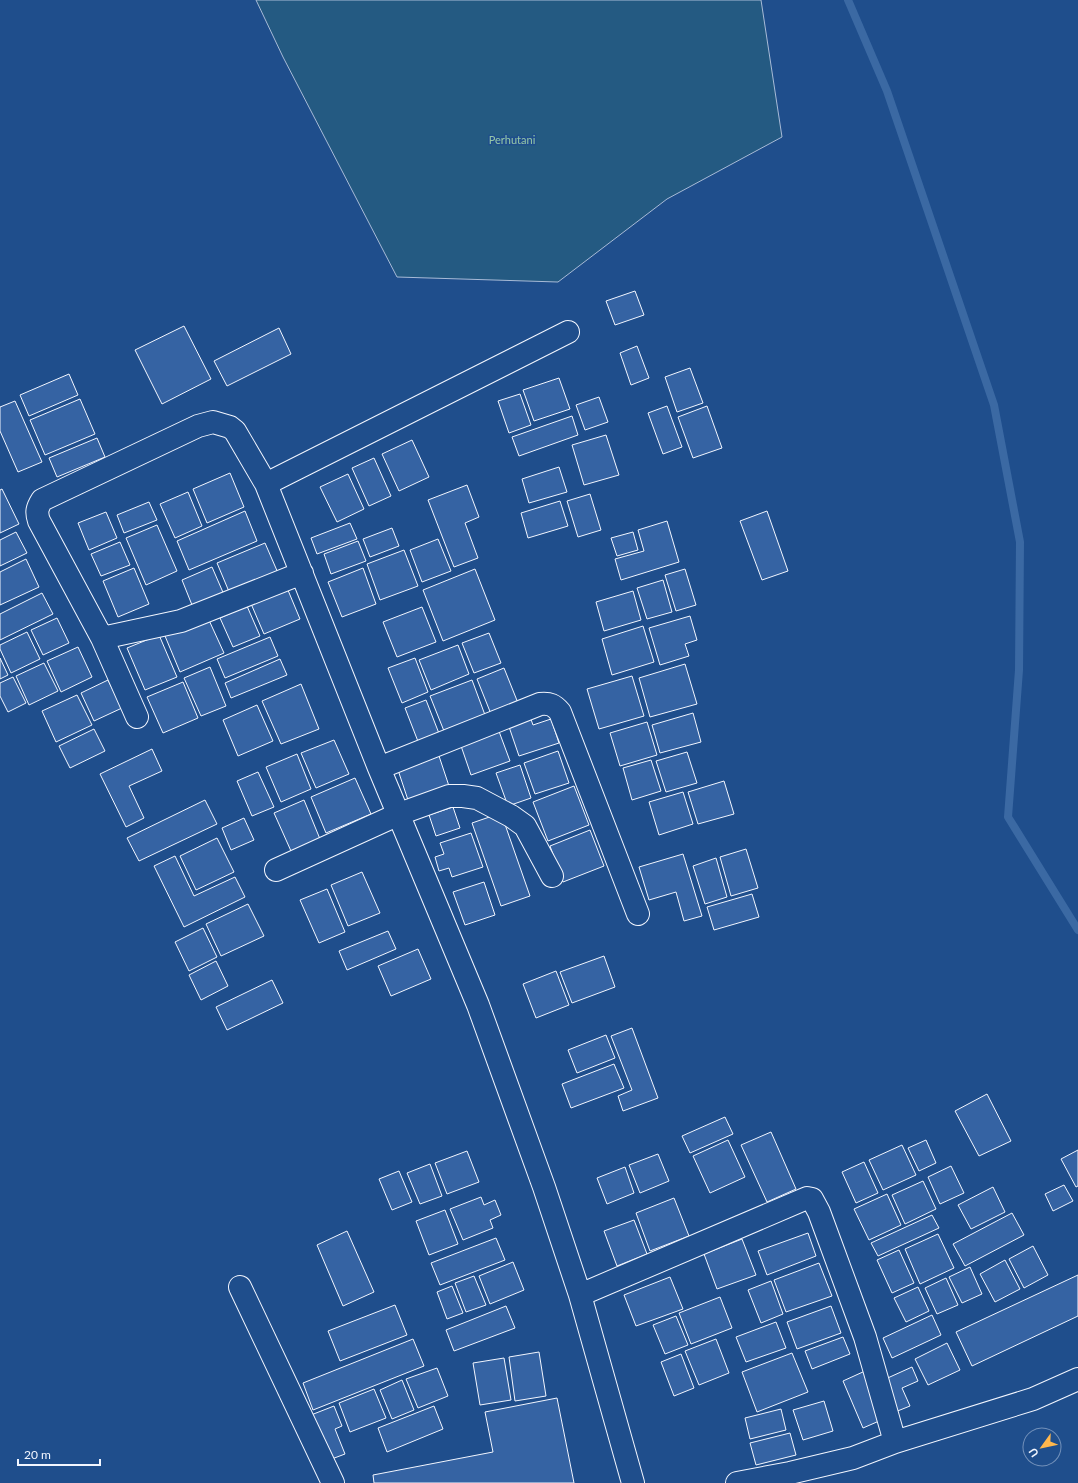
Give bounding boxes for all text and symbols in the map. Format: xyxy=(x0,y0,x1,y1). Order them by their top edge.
park label: Perhutani xyxy=(489,133,536,146)
north arrow xyxy=(1022,1427,1062,1467)
scale bar xyxy=(18,1441,100,1467)
text: U xyxy=(1026,1446,1041,1460)
text: 20 m xyxy=(24,1447,51,1462)

